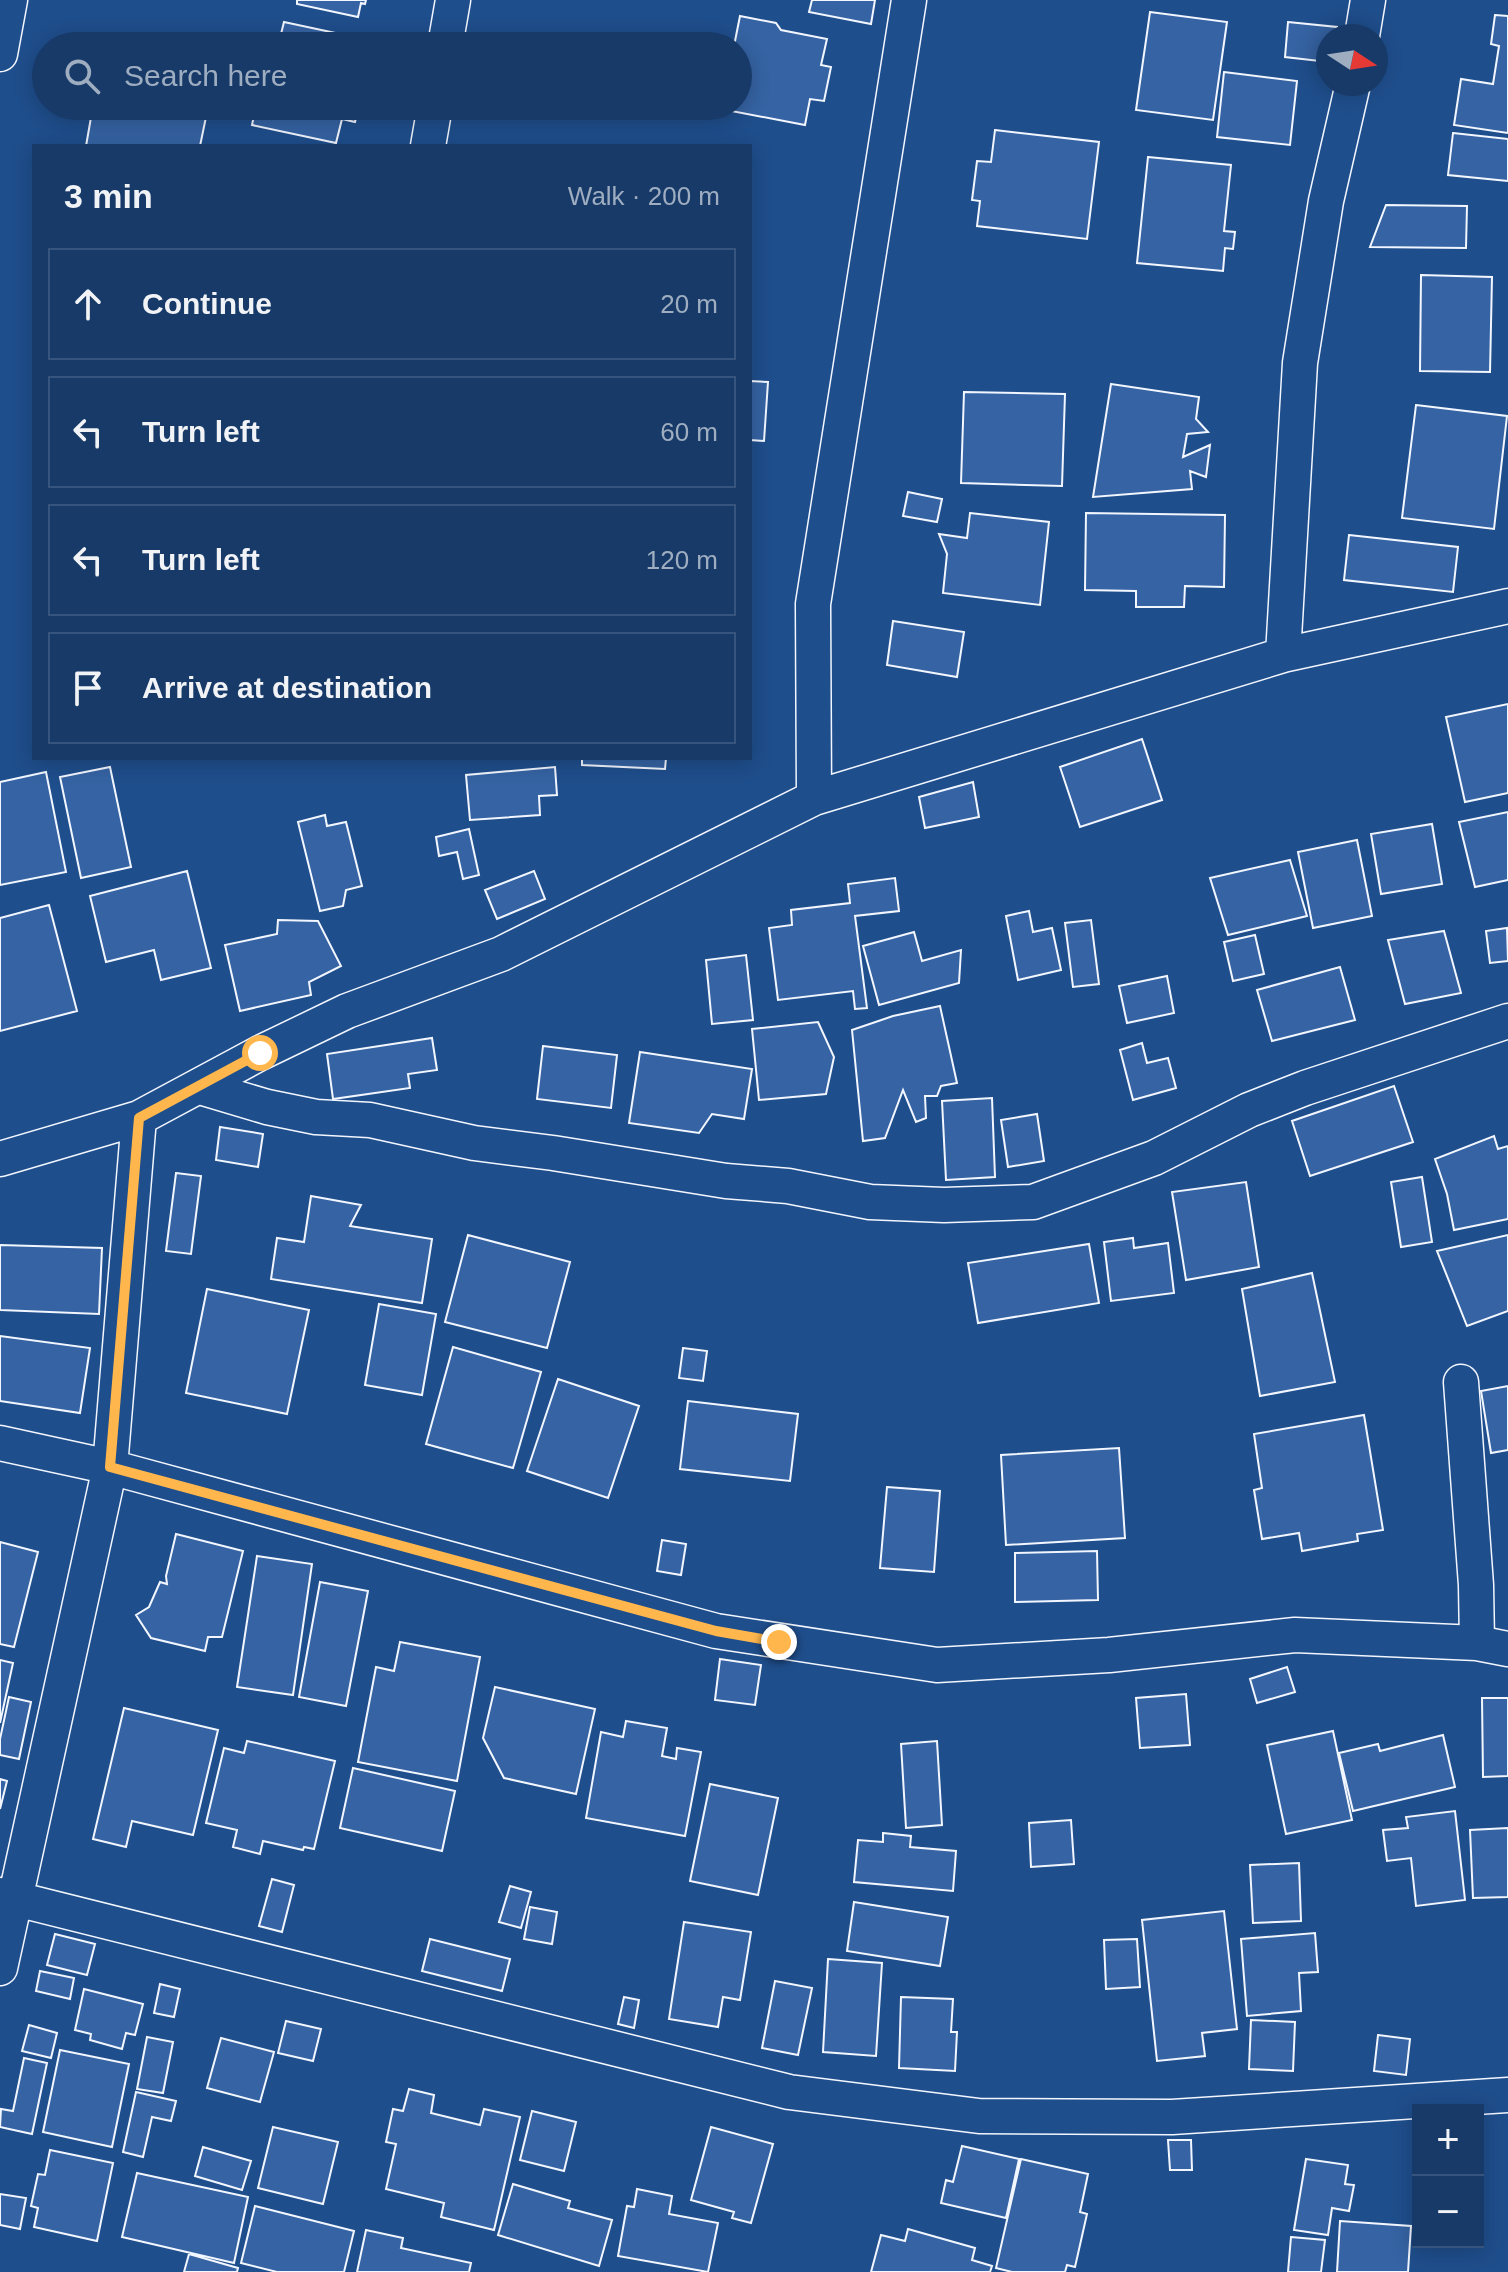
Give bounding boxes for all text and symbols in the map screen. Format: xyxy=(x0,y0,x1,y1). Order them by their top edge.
north arrow xyxy=(1316,24,1388,96)
search box xyxy=(32,32,752,120)
icon: search xyxy=(60,54,104,98)
text: Search here xyxy=(124,59,287,92)
text: 3 min xyxy=(64,177,153,215)
text: Walk · 200 m xyxy=(568,181,720,211)
icon: ahead xyxy=(66,282,110,326)
text: Continue xyxy=(142,287,272,320)
text: 20 m xyxy=(660,289,718,319)
icon: left xyxy=(66,410,110,454)
text: Turn left xyxy=(142,415,260,448)
text: 60 m xyxy=(660,417,718,447)
icon: left xyxy=(66,538,110,582)
text: Turn left xyxy=(142,543,260,576)
text: 120 m xyxy=(646,545,718,575)
icon: arrive xyxy=(66,666,110,710)
text: Arrive at destination xyxy=(142,671,432,704)
route start xyxy=(242,1035,278,1071)
route end xyxy=(761,1624,797,1660)
map controls xyxy=(1412,2104,1484,2248)
button: + xyxy=(1412,2104,1484,2176)
button: − xyxy=(1412,2176,1484,2248)

